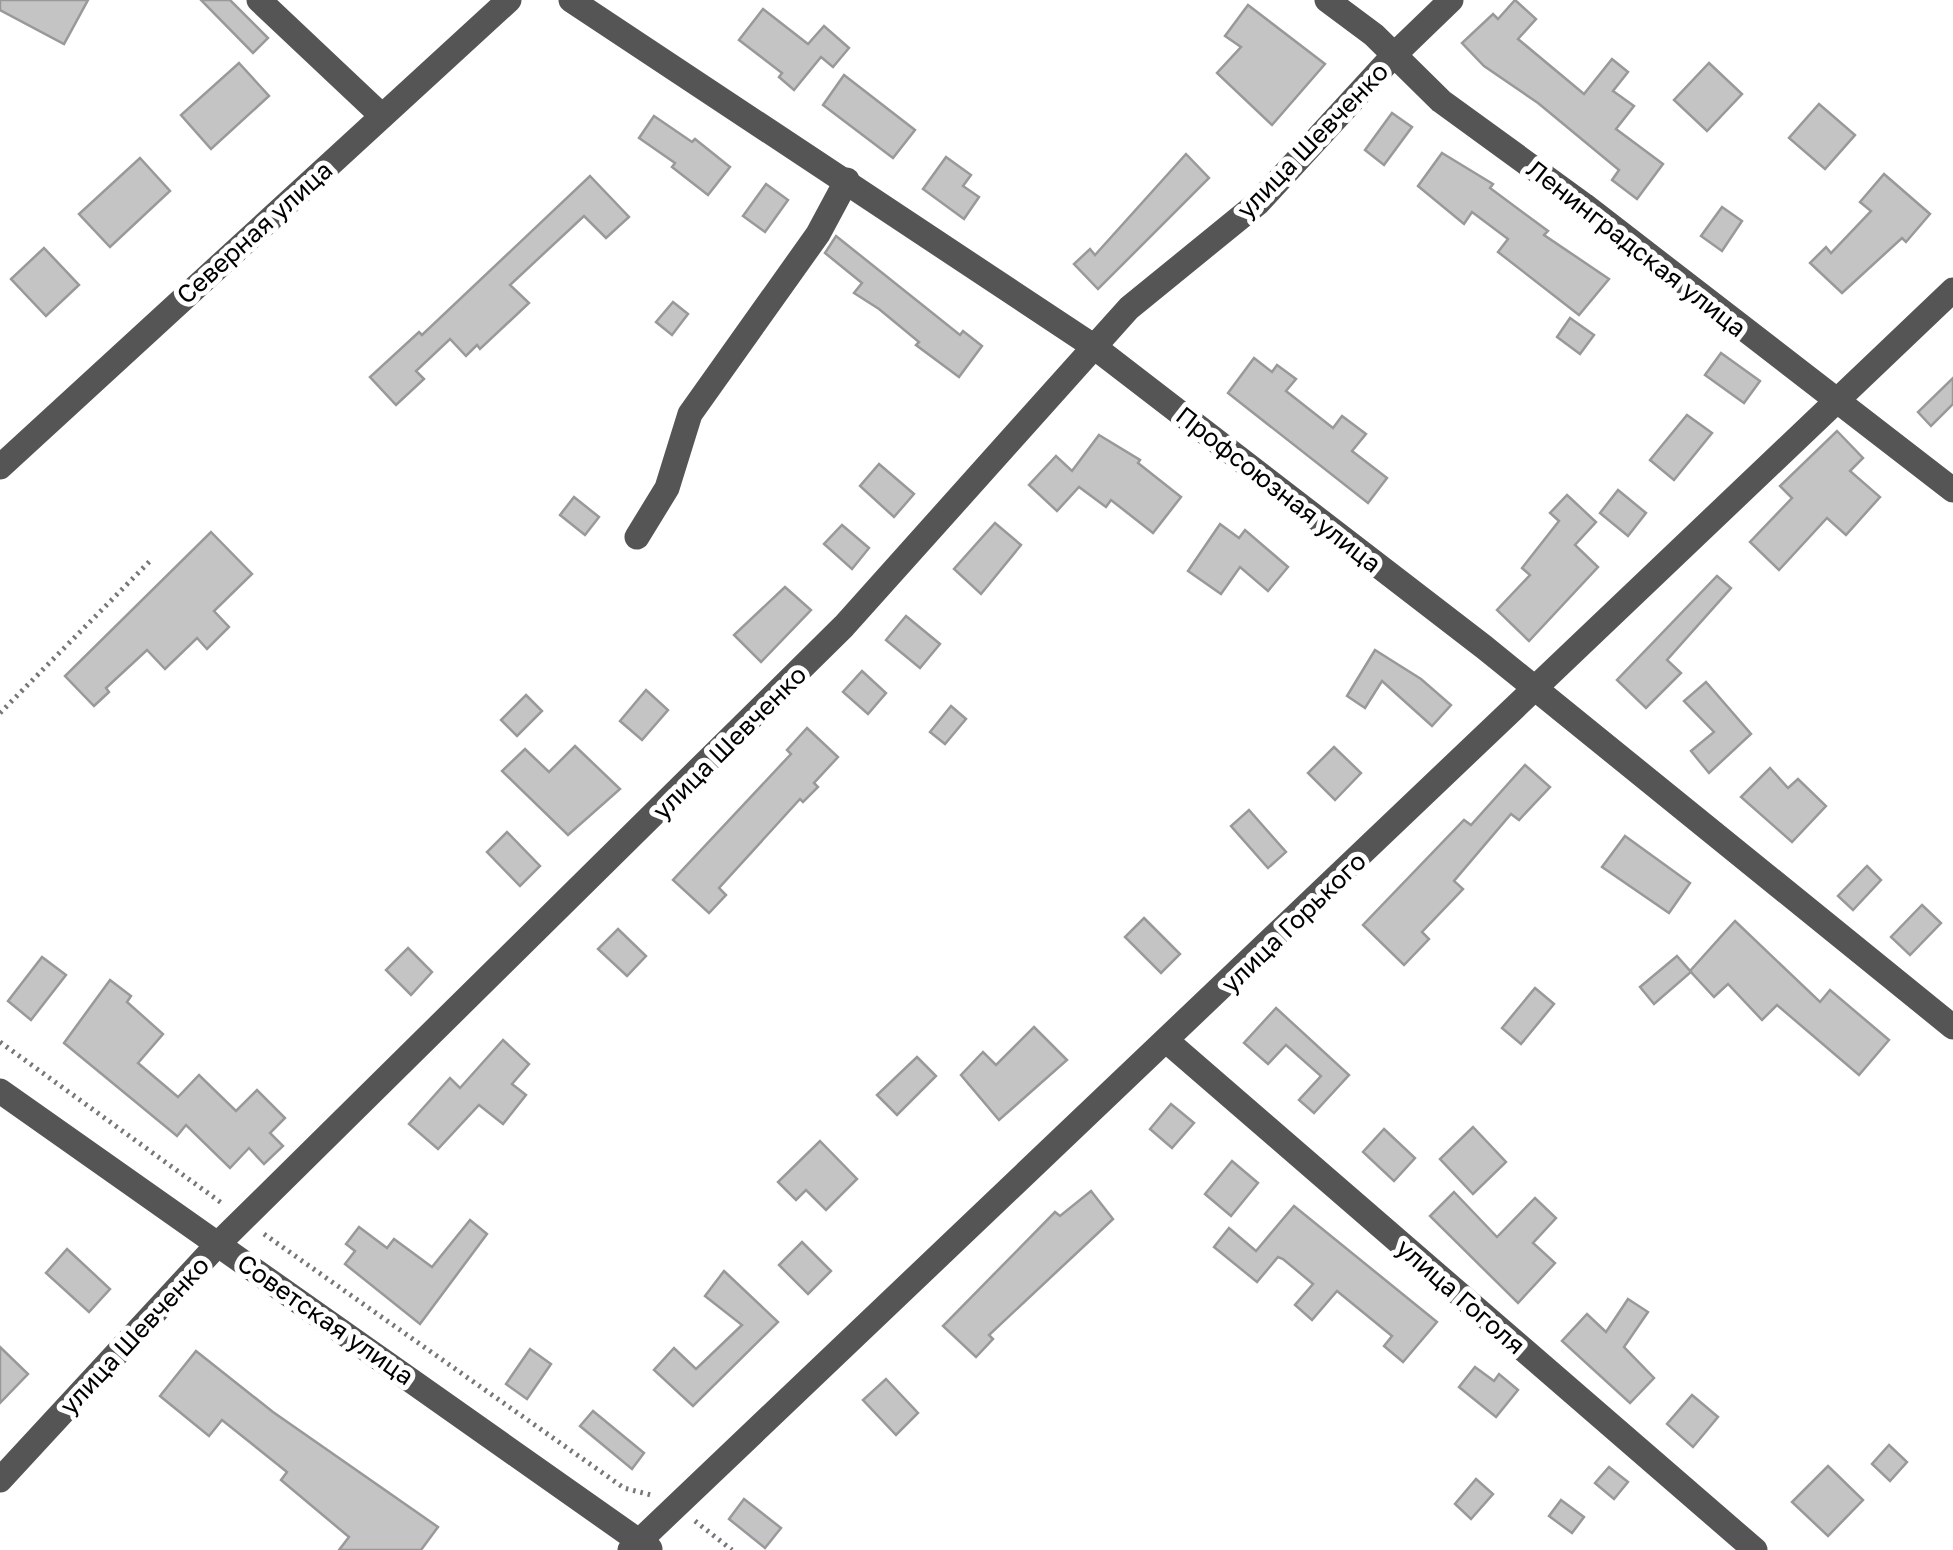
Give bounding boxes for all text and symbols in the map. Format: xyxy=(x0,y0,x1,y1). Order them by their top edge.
street label: улица Шевченко xyxy=(1230,56,1394,224)
street label: Ленинградская улица xyxy=(1521,153,1753,343)
street label: Северная улица xyxy=(170,154,338,310)
street label: Профсоюзная улица xyxy=(1170,399,1388,579)
street label: улица Шевченко xyxy=(646,659,812,825)
street label: улица Горького xyxy=(1214,845,1372,999)
street label: улица Гоголя xyxy=(1390,1232,1532,1360)
street label: Советская улица xyxy=(232,1247,420,1391)
street label: улица Шевченко xyxy=(53,1250,215,1420)

